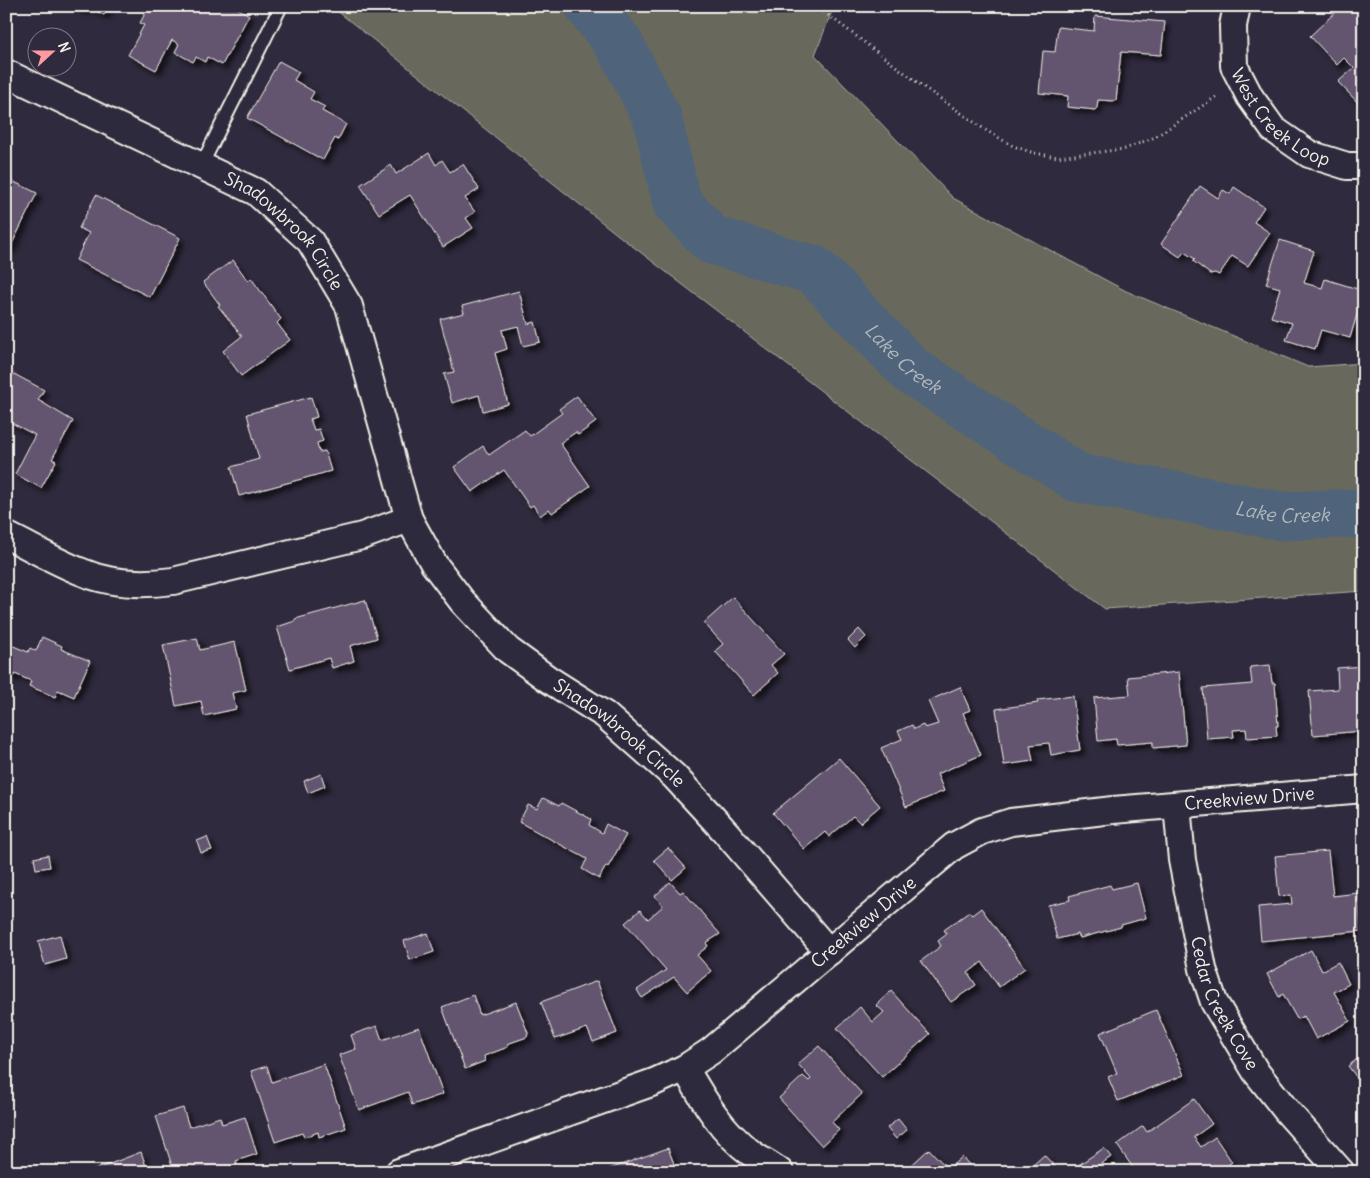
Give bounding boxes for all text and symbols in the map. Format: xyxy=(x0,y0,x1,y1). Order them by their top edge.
north arrow xyxy=(28,28,78,78)
text: N xyxy=(54,40,74,55)
street label: West Creek Loop xyxy=(1226,64,1333,171)
street label: Shadowbrook Circle xyxy=(221,167,349,294)
water label: Lake Creek xyxy=(860,318,947,399)
water label: Lake Creek xyxy=(1233,495,1331,528)
street label: Shadowbrook Circle xyxy=(549,673,690,792)
street label: Creekview Drive xyxy=(1183,781,1315,815)
street label: Creekview Drive xyxy=(806,871,921,973)
street label: Cedar Creek Cove xyxy=(1186,934,1264,1074)

